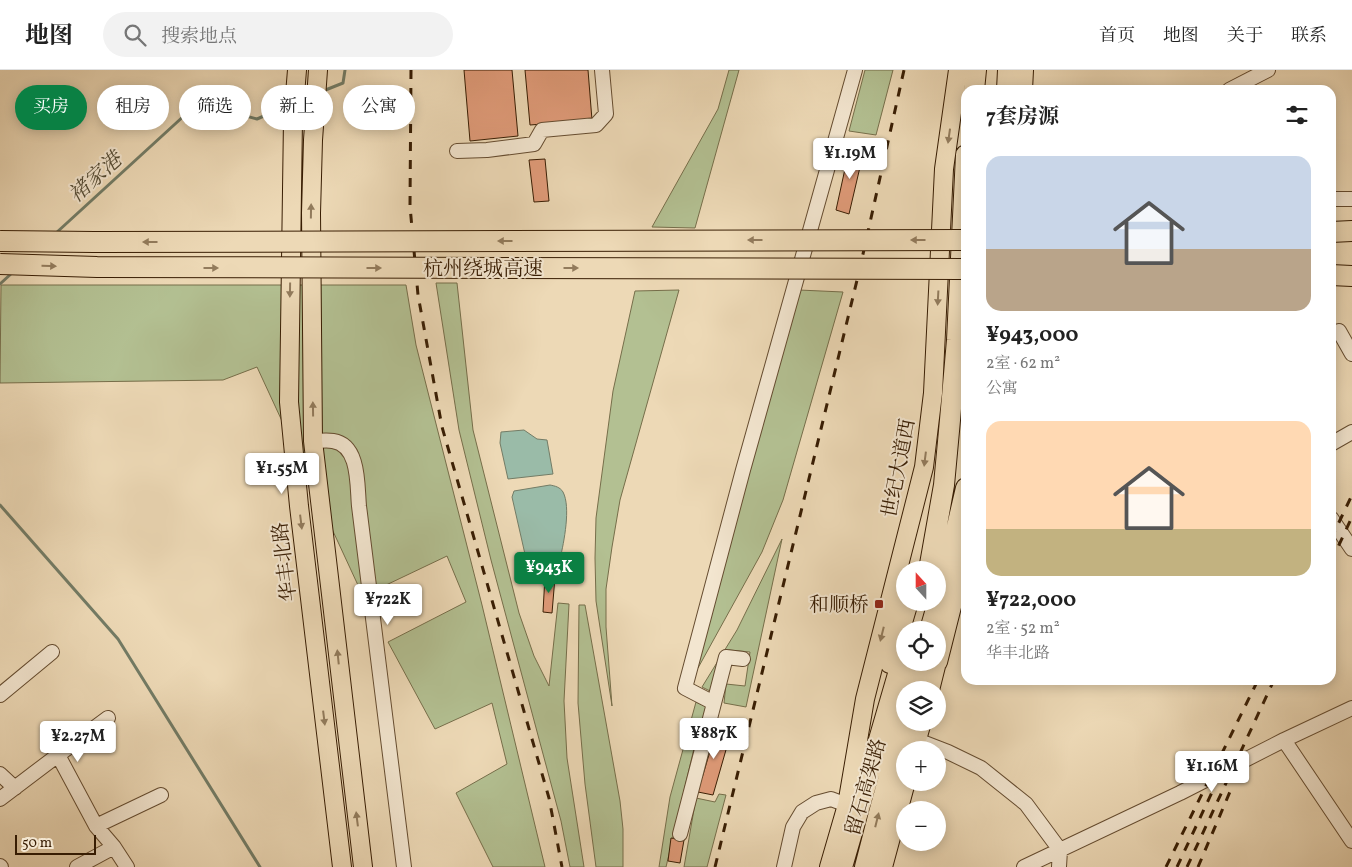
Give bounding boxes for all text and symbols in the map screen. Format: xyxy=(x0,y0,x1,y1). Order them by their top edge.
search box xyxy=(103,12,453,57)
text: 地图 xyxy=(25,20,73,54)
icon: search xyxy=(121,21,149,49)
text: 搜索地点 xyxy=(161,24,237,50)
text: 首页 xyxy=(1099,24,1135,49)
text: 地图 xyxy=(1163,24,1199,49)
text: 关于 xyxy=(1227,24,1263,49)
text: 联系 xyxy=(1291,24,1327,49)
chip: 买房 xyxy=(15,85,87,130)
chip: 租房 xyxy=(97,85,169,130)
chip: 筛选 xyxy=(179,85,251,130)
chip: 新上 xyxy=(261,85,333,130)
chip: 公寓 xyxy=(343,85,415,130)
icon: filters xyxy=(1283,101,1311,129)
text: 7套房源 xyxy=(986,103,1059,132)
one-way arrow xyxy=(945,128,953,144)
pin: ¥1.19M xyxy=(809,138,891,180)
text: ¥1.19M xyxy=(824,143,876,165)
water label: 褚家港 xyxy=(63,144,131,210)
icon: home xyxy=(1104,188,1194,278)
one-way arrow xyxy=(307,203,315,219)
one-way arrow xyxy=(909,236,925,244)
one-way arrow xyxy=(497,237,513,245)
one-way arrow xyxy=(747,237,763,245)
one-way arrow xyxy=(142,238,158,246)
street label: 杭州绕城高速 xyxy=(423,256,543,284)
one-way arrow xyxy=(41,262,57,270)
one-way arrow xyxy=(203,264,219,272)
one-way arrow xyxy=(366,264,382,272)
one-way arrow xyxy=(563,264,579,272)
one-way arrow xyxy=(286,282,294,298)
one-way arrow xyxy=(934,290,942,306)
text: ¥943,000 xyxy=(986,321,1079,350)
text: 2室 · 62 m² xyxy=(986,353,1060,375)
text: 公寓 xyxy=(986,378,1018,400)
one-way arrow xyxy=(309,400,317,416)
street label: 世纪大道西 xyxy=(877,417,923,520)
pin: ¥1.55M xyxy=(241,452,323,495)
one-way arrow xyxy=(921,452,929,468)
icon: home xyxy=(1104,453,1194,543)
text: ¥1.55M xyxy=(256,458,308,480)
one-way arrow xyxy=(297,514,305,530)
street label: 华丰北路 xyxy=(267,520,305,603)
pin: ¥943K xyxy=(514,552,584,594)
text: ¥943K xyxy=(525,557,573,579)
north arrow xyxy=(896,561,946,611)
map controls xyxy=(896,561,946,851)
pin: ¥722K xyxy=(353,584,423,626)
text: ¥722,000 xyxy=(986,586,1076,615)
text: ¥722K xyxy=(365,589,411,611)
place label: 和顺桥 xyxy=(809,592,869,620)
marker: 和顺桥 xyxy=(873,598,885,610)
text: 2室 · 52 m² xyxy=(986,618,1060,640)
button: locate xyxy=(896,621,946,671)
one-way arrow xyxy=(878,627,886,642)
text: 华丰北路 xyxy=(986,643,1050,665)
one-way arrow xyxy=(334,649,342,665)
button: layers xyxy=(896,681,946,731)
one-way arrow xyxy=(320,710,328,726)
pin: ¥887K xyxy=(679,718,749,760)
pin: ¥2.27M xyxy=(37,720,119,763)
text: ¥887K xyxy=(691,723,737,745)
text: ¥2.27M xyxy=(51,726,105,748)
street label: 留石高架路 xyxy=(840,736,894,839)
button: + xyxy=(896,741,946,791)
pin: ¥1.16M xyxy=(1171,750,1253,793)
text: ¥1.16M xyxy=(1186,756,1238,778)
button: − xyxy=(896,801,946,851)
one-way arrow xyxy=(353,810,361,826)
one-way arrow xyxy=(873,812,881,827)
scale bar xyxy=(15,832,96,855)
text: 50 m xyxy=(22,834,52,853)

